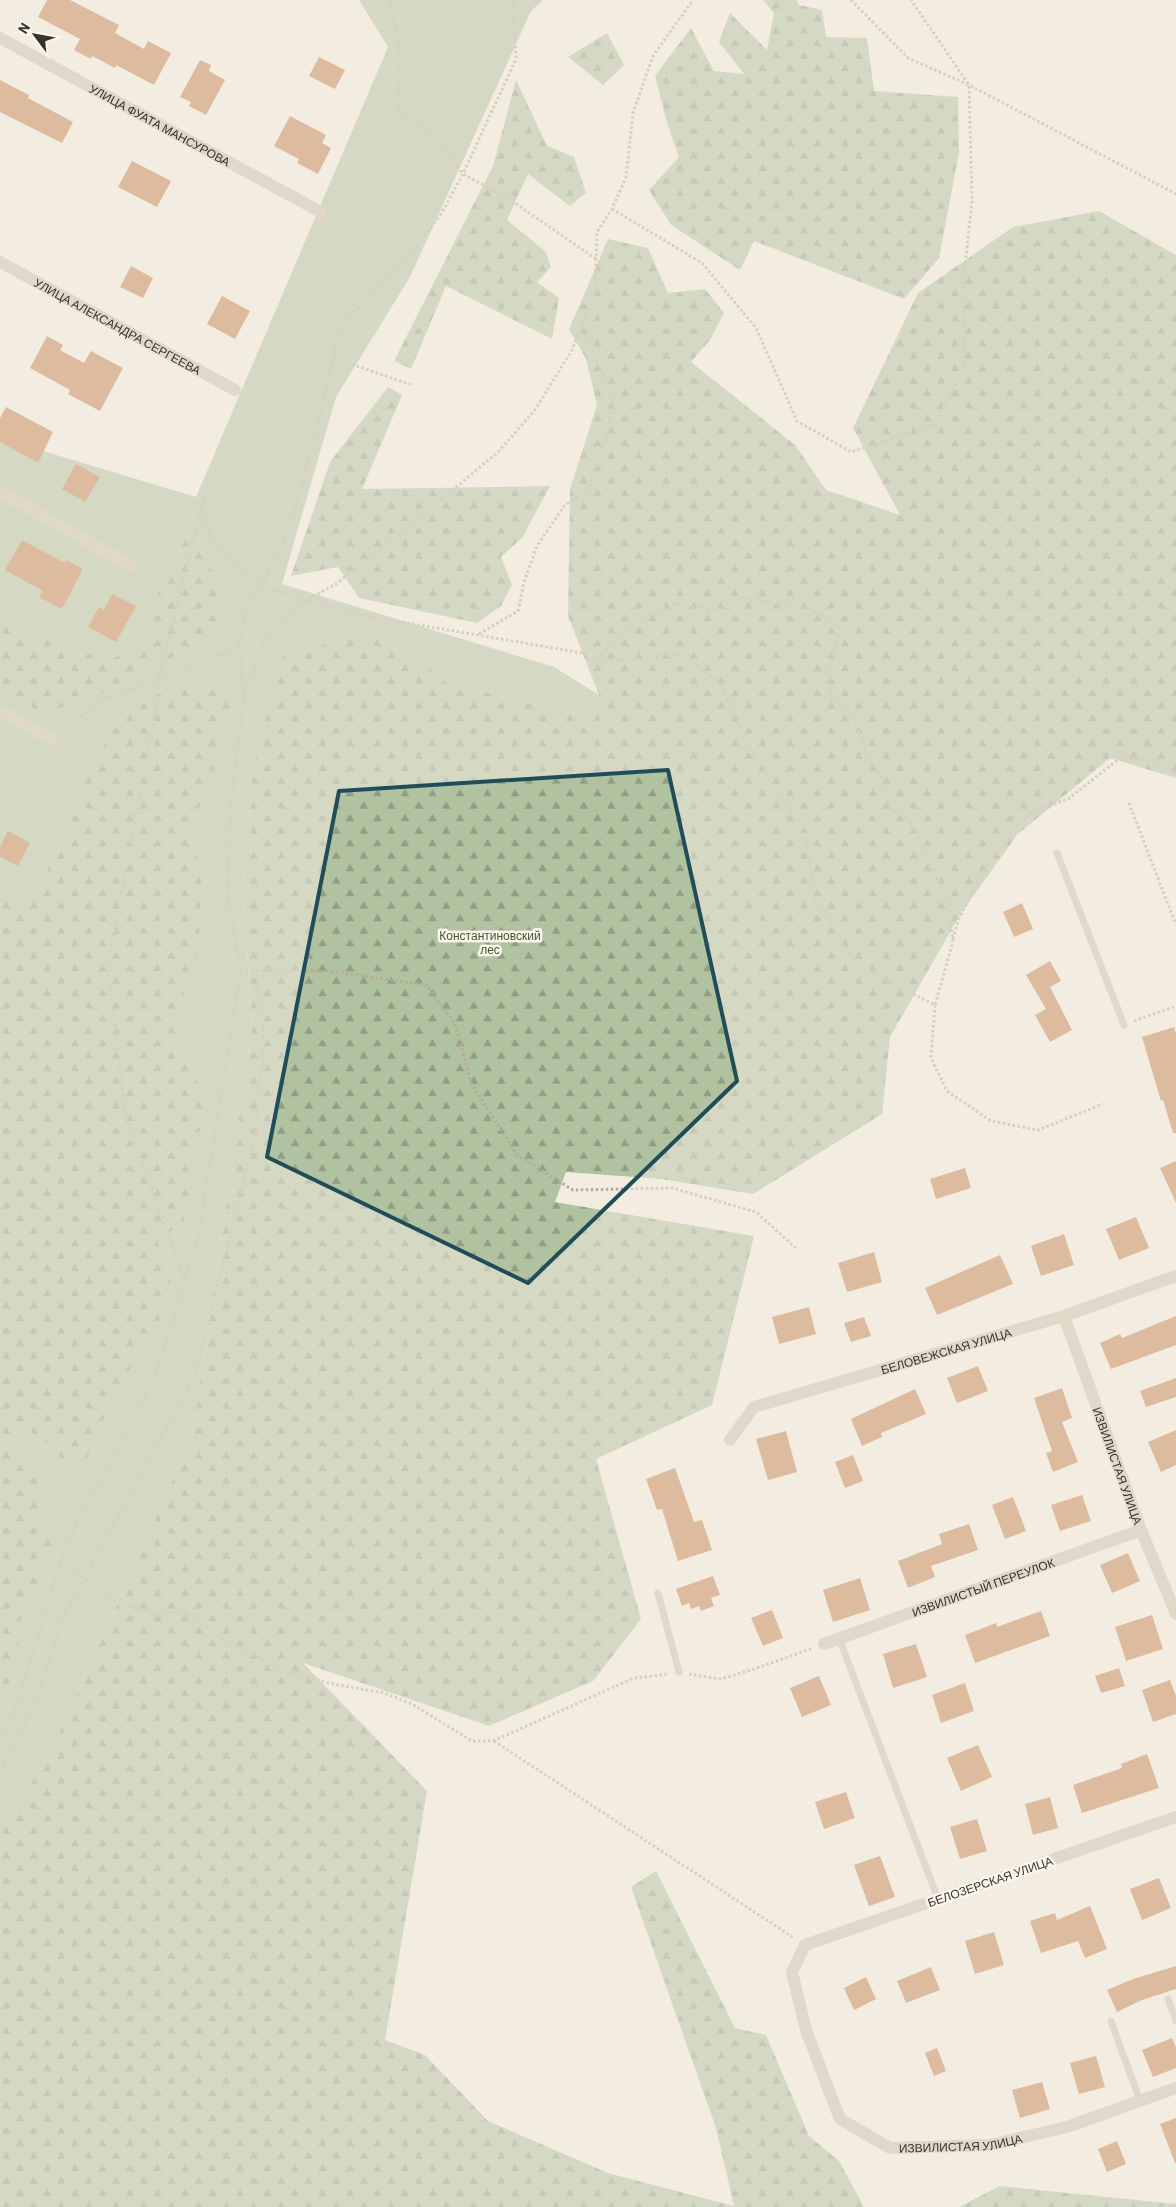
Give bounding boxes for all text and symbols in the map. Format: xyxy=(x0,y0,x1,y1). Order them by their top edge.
north arrow xyxy=(10,10,60,60)
text: N xyxy=(14,19,33,36)
street label: УЛИЦА ФУАТА МАНСУРОВА xyxy=(87,81,233,169)
street label: УЛИЦА АЛЕКСАНДРА СЕРГЕЕВА xyxy=(32,275,203,377)
park label: Константиновский лес xyxy=(439,928,541,956)
street label: БЕЛОВЕЖСКАЯ УЛИЦА xyxy=(879,1325,1013,1376)
street label: ИЗВИЛИСТАЯ УЛИЦА xyxy=(1090,1405,1145,1526)
street label: ИЗВИЛИСТЫЙ ПЕРЕУЛОК xyxy=(910,1555,1056,1619)
street label: БЕЛОЗЕРСКАЯ УЛИЦА xyxy=(926,1853,1055,1910)
street label: ИЗВИЛИСТАЯ УЛИЦА xyxy=(899,2131,1024,2155)

